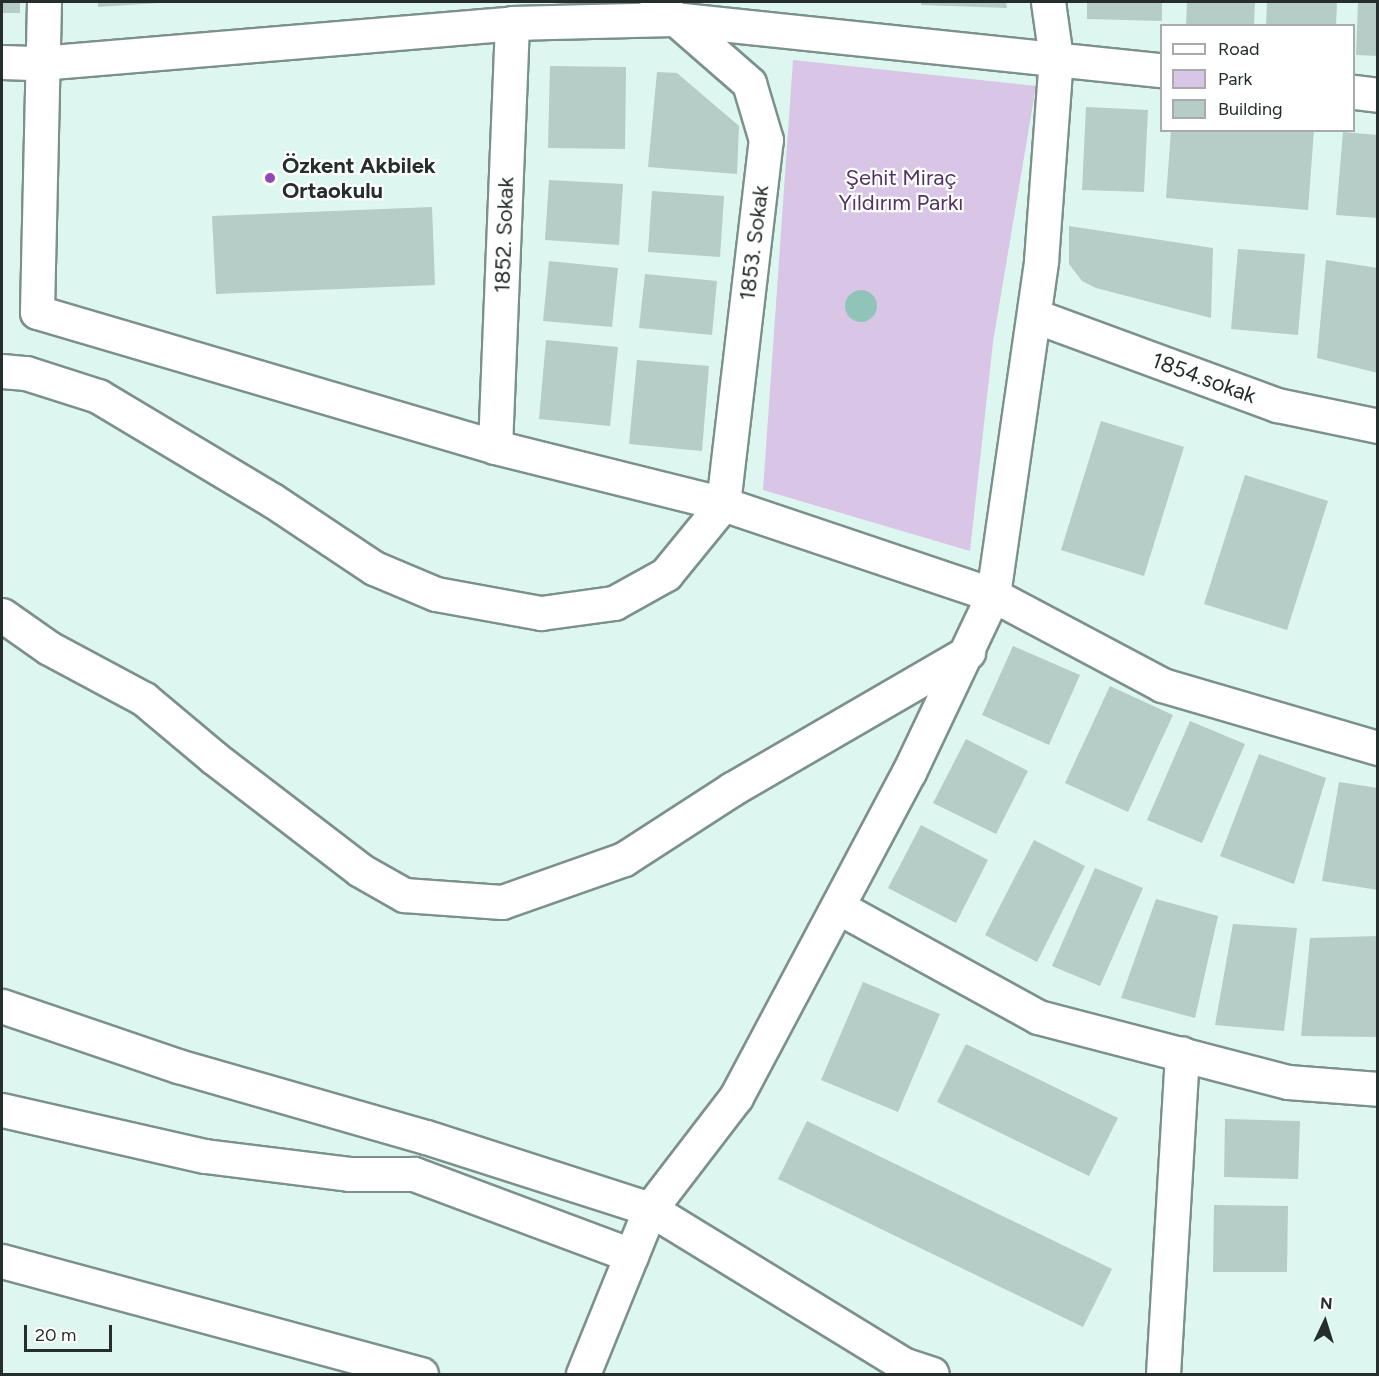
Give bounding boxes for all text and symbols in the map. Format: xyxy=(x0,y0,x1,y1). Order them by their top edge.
legend xyxy=(1160,24,1355,132)
text: Road xyxy=(1218,38,1259,60)
text: Park xyxy=(1218,68,1252,90)
text: Building xyxy=(1218,98,1283,120)
place label: Özkent Akbilek Ortaokulu xyxy=(282,152,436,204)
park label: Şehit Miraç Yıldırım Parkı xyxy=(839,164,963,216)
marker: Özkent Akbilek Ortaokulu xyxy=(263,171,277,185)
street label: 1852. Sokak xyxy=(489,177,519,293)
street label: 1853. Sokak xyxy=(734,184,774,302)
street label: 1854.sokak xyxy=(1148,347,1260,409)
north arrow xyxy=(1295,1292,1355,1352)
text: N xyxy=(1319,1294,1333,1313)
scale bar xyxy=(27,1313,116,1351)
text: 20 m xyxy=(35,1324,76,1346)

